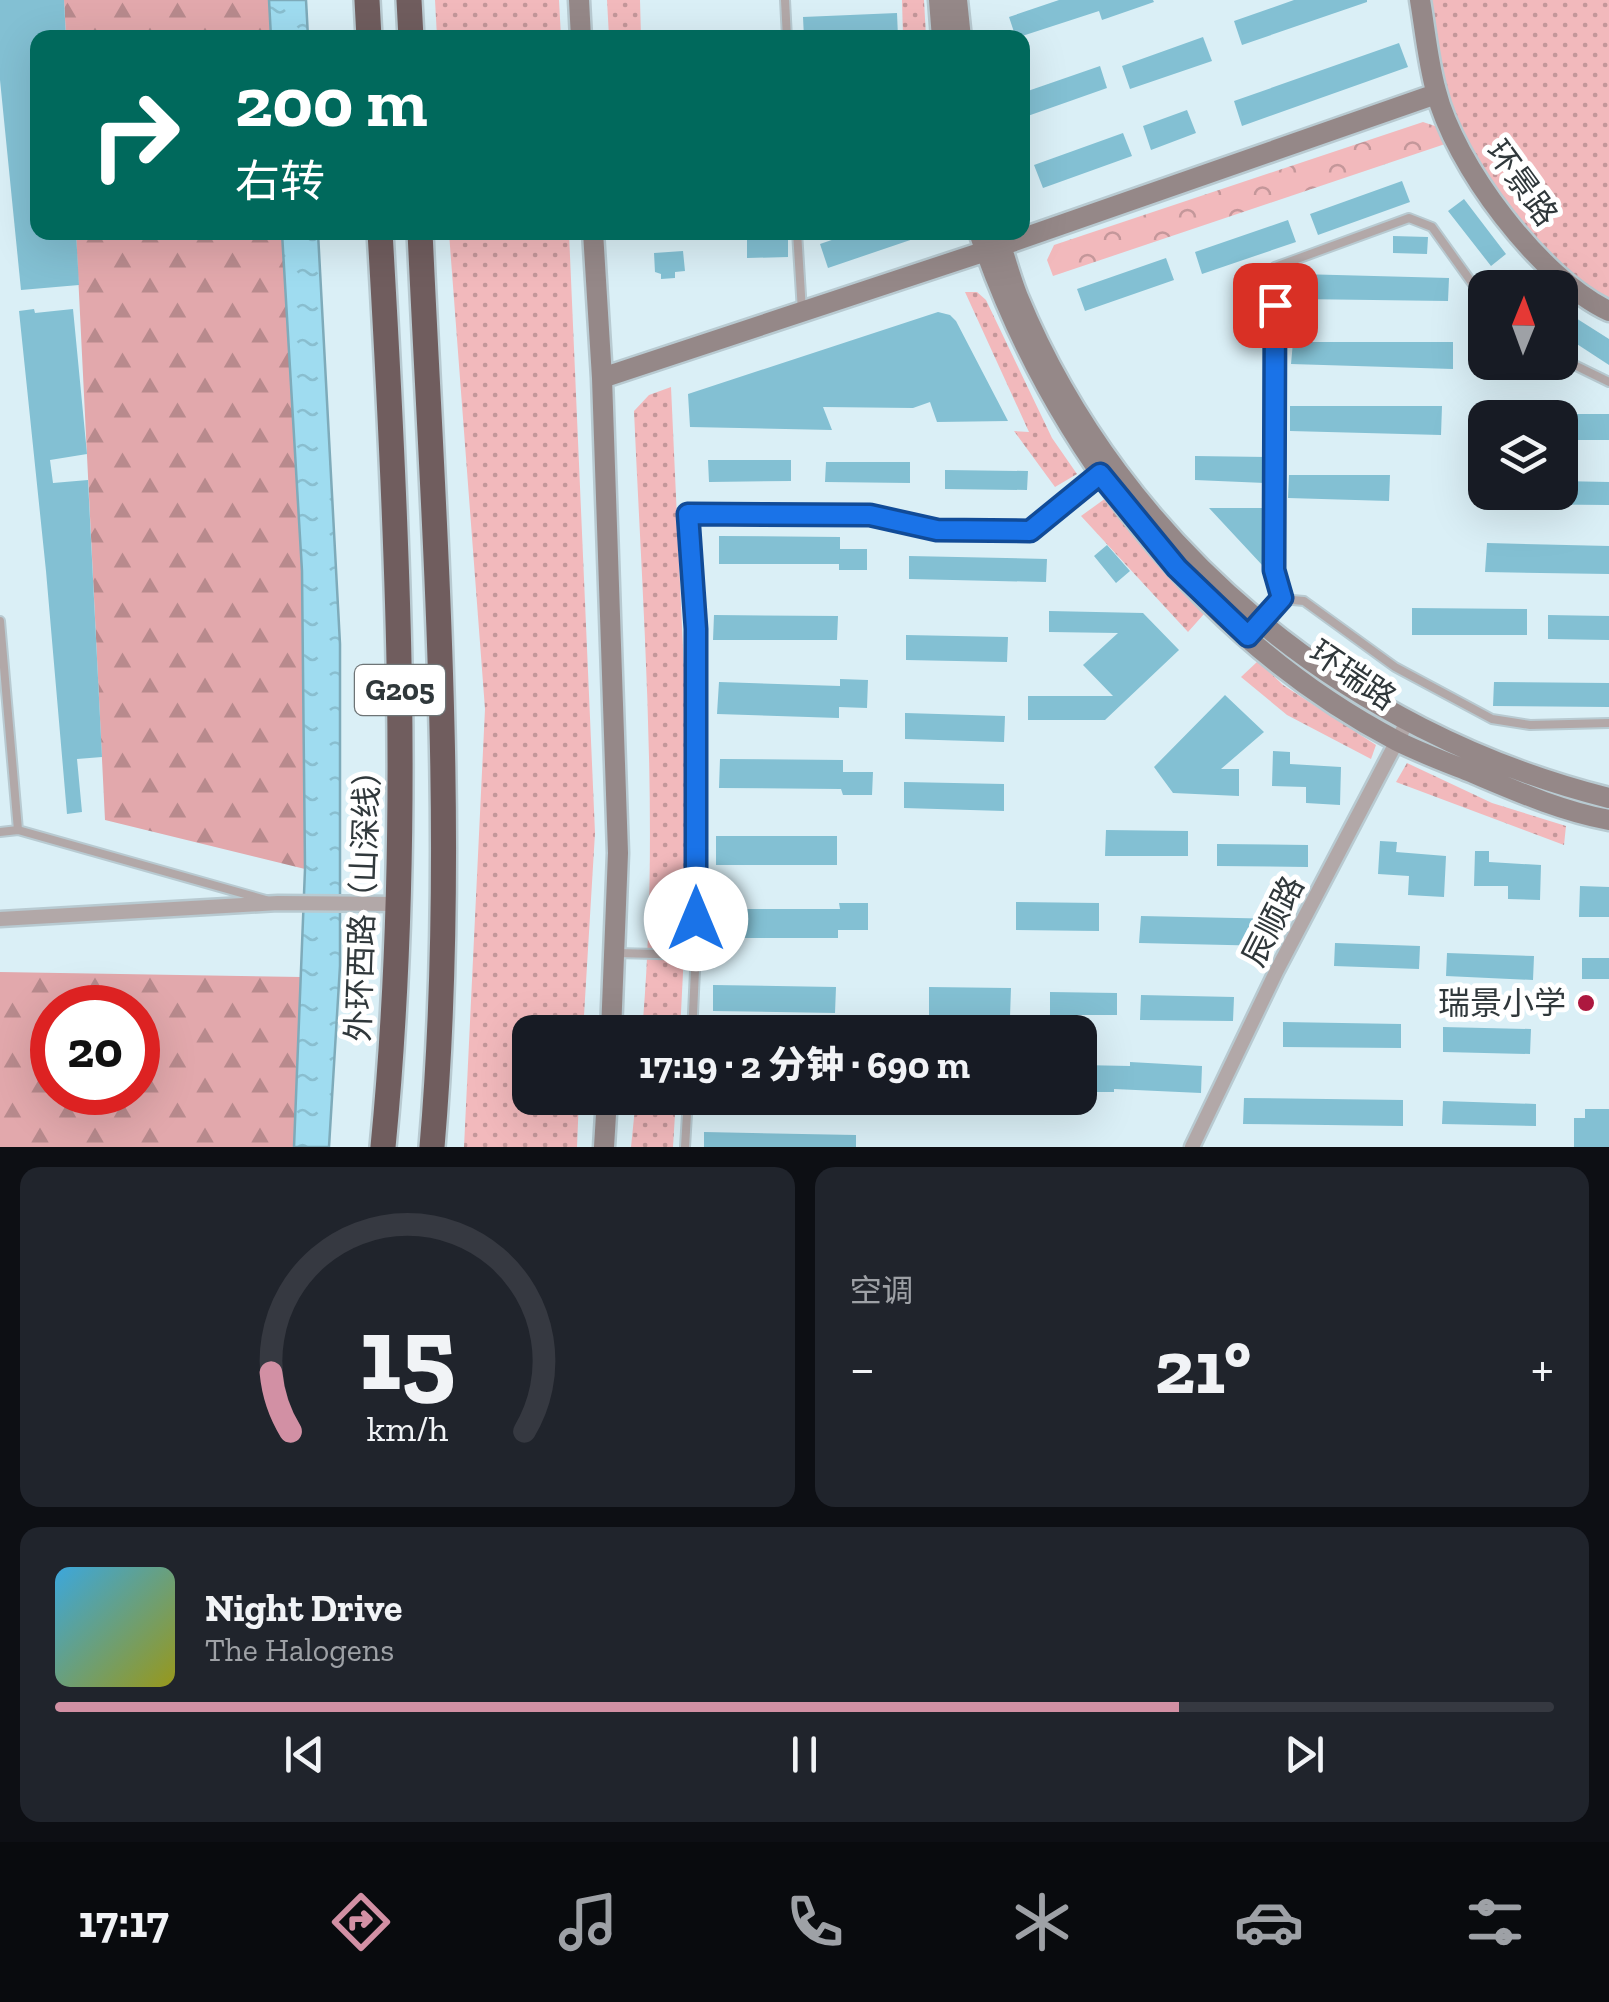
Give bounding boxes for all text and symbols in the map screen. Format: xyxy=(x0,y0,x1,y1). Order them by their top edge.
text: 200 m xyxy=(235,60,428,144)
icon: right xyxy=(70,70,200,200)
street label: 环景路 xyxy=(1478,133,1566,233)
text: 右转 xyxy=(235,155,325,209)
pin xyxy=(1233,263,1318,348)
north arrow xyxy=(1468,270,1578,380)
map controls xyxy=(1468,270,1578,510)
icon: arrive xyxy=(1248,278,1303,333)
button: layers xyxy=(1468,400,1578,510)
street label: 环瑞路 xyxy=(1303,632,1403,718)
road number: G205 xyxy=(355,665,445,715)
street label: 外环西路（山深线） xyxy=(339,753,387,1043)
position arrow xyxy=(644,867,748,971)
street label: 辰顺路 xyxy=(1234,870,1312,972)
place label: 瑞景小学 xyxy=(1438,984,1566,1022)
speed limit sign: 20 xyxy=(30,985,160,1115)
marker: 瑞景小学 xyxy=(1575,992,1597,1014)
text: 17:19 · 2 分钟 · 690 m xyxy=(639,1042,970,1088)
text: 空调 xyxy=(850,1272,914,1310)
text: 15 xyxy=(359,1291,455,1416)
text: 21° xyxy=(1155,1322,1251,1412)
text: − xyxy=(850,1335,875,1401)
text: + xyxy=(1531,1335,1554,1401)
text: km/h xyxy=(366,1407,448,1450)
text: Night Drive xyxy=(205,1585,402,1631)
text: The Halogens xyxy=(205,1631,394,1669)
icon: previous xyxy=(277,1727,332,1782)
icon: pause xyxy=(777,1727,832,1782)
icon: next xyxy=(1277,1727,1332,1782)
icon: directions xyxy=(326,1887,396,1957)
icon: music xyxy=(553,1887,623,1957)
icon: phone xyxy=(780,1887,850,1957)
icon: climate xyxy=(1007,1887,1077,1957)
icon: car xyxy=(1234,1887,1304,1957)
icon: filters xyxy=(1460,1887,1530,1957)
text: 17:17 xyxy=(78,1895,169,1949)

